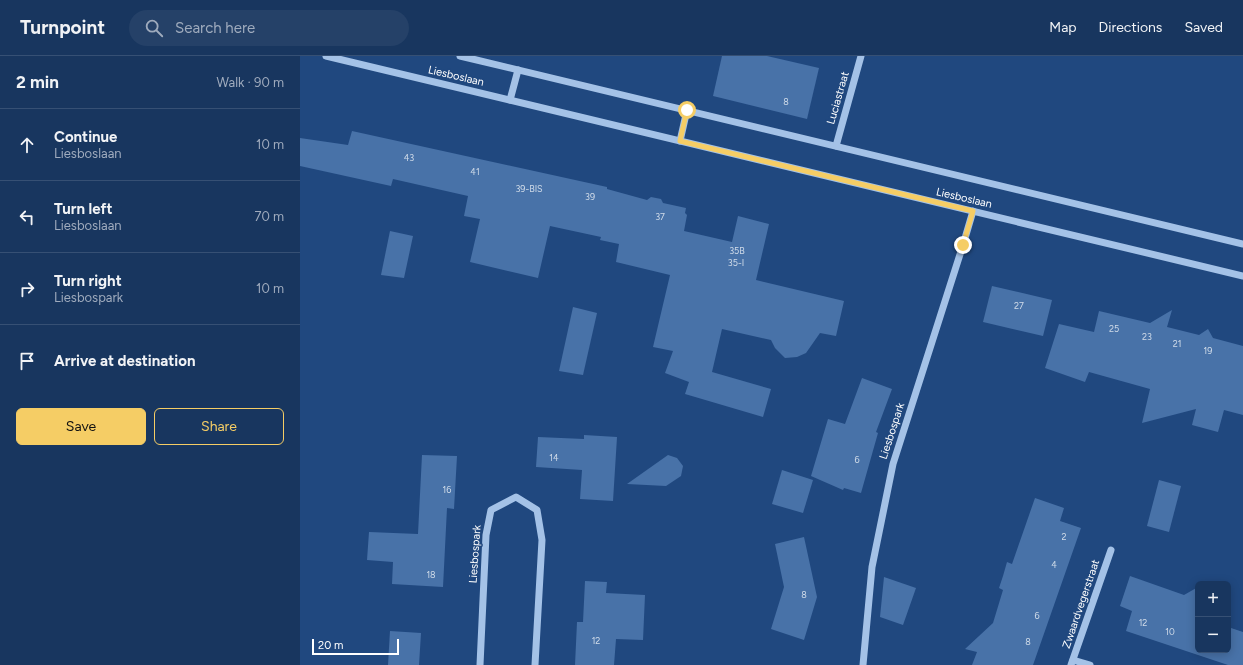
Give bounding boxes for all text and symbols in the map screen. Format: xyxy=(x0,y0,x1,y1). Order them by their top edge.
search box xyxy=(129,10,409,46)
text: Turnpoint xyxy=(20,16,105,39)
icon: search xyxy=(143,17,165,39)
text: Search here xyxy=(175,19,255,37)
text: Map xyxy=(1049,19,1077,36)
text: Directions xyxy=(1099,19,1162,36)
text: Saved xyxy=(1184,19,1223,36)
street label: Liesboslaan xyxy=(427,63,485,89)
street label: Luciastraat xyxy=(824,70,852,126)
text: 2 min xyxy=(16,72,59,92)
text: Walk · 90 m xyxy=(217,75,284,90)
house number: 8 xyxy=(783,96,789,107)
route start xyxy=(678,101,696,119)
text: Continue xyxy=(54,128,117,146)
icon: ahead xyxy=(16,134,38,156)
text: 10 m xyxy=(256,137,284,152)
text: Liesboslaan xyxy=(54,146,122,161)
house number: 43 xyxy=(404,152,414,163)
house number: 41 xyxy=(470,166,480,177)
house number: 39-BIS xyxy=(515,183,543,194)
street label: Liesboslaan xyxy=(935,185,993,211)
house number: 39 xyxy=(585,191,595,202)
text: Turn left xyxy=(54,200,112,218)
icon: left xyxy=(16,206,38,228)
text: 70 m xyxy=(254,209,284,224)
house number: 37 xyxy=(655,211,665,222)
text: Liesboslaan xyxy=(54,218,122,233)
route end xyxy=(954,236,972,254)
house number: 35B xyxy=(729,245,745,256)
house number: 35-I xyxy=(728,257,744,268)
text: Turn right xyxy=(54,272,122,290)
icon: right xyxy=(16,278,38,300)
text: 10 m xyxy=(256,281,284,296)
text: Liesbospark xyxy=(54,290,123,305)
house number: 27 xyxy=(1014,300,1024,311)
house number: 25 xyxy=(1109,323,1119,334)
house number: 23 xyxy=(1142,331,1152,342)
house number: 21 xyxy=(1173,338,1181,349)
house number: 19 xyxy=(1204,345,1212,356)
icon: arrive xyxy=(16,350,38,372)
text: Arrive at destination xyxy=(54,352,195,370)
street label: Liesbospark xyxy=(877,401,907,461)
button: Save xyxy=(16,408,146,445)
button: Share xyxy=(154,408,284,445)
house number: 14 xyxy=(549,452,559,463)
house number: 6 xyxy=(854,454,860,465)
house number: 16 xyxy=(443,484,451,495)
street label: Liesbospark xyxy=(466,524,484,584)
house number: 2 xyxy=(1061,531,1067,542)
street label: Zwaardvegerstraat xyxy=(1060,558,1102,650)
house number: 4 xyxy=(1051,559,1057,570)
house number: 18 xyxy=(426,569,436,580)
map controls xyxy=(1195,581,1231,653)
button: + xyxy=(1195,581,1231,617)
house number: 8 xyxy=(801,589,807,600)
house number: 6 xyxy=(1034,610,1040,621)
house number: 12 xyxy=(1139,617,1147,628)
button: − xyxy=(1195,617,1231,653)
house number: 10 xyxy=(1165,626,1175,637)
house number: 12 xyxy=(592,635,600,646)
house number: 8 xyxy=(1025,636,1031,647)
scale bar xyxy=(312,637,399,656)
text: 20 m xyxy=(318,639,343,652)

